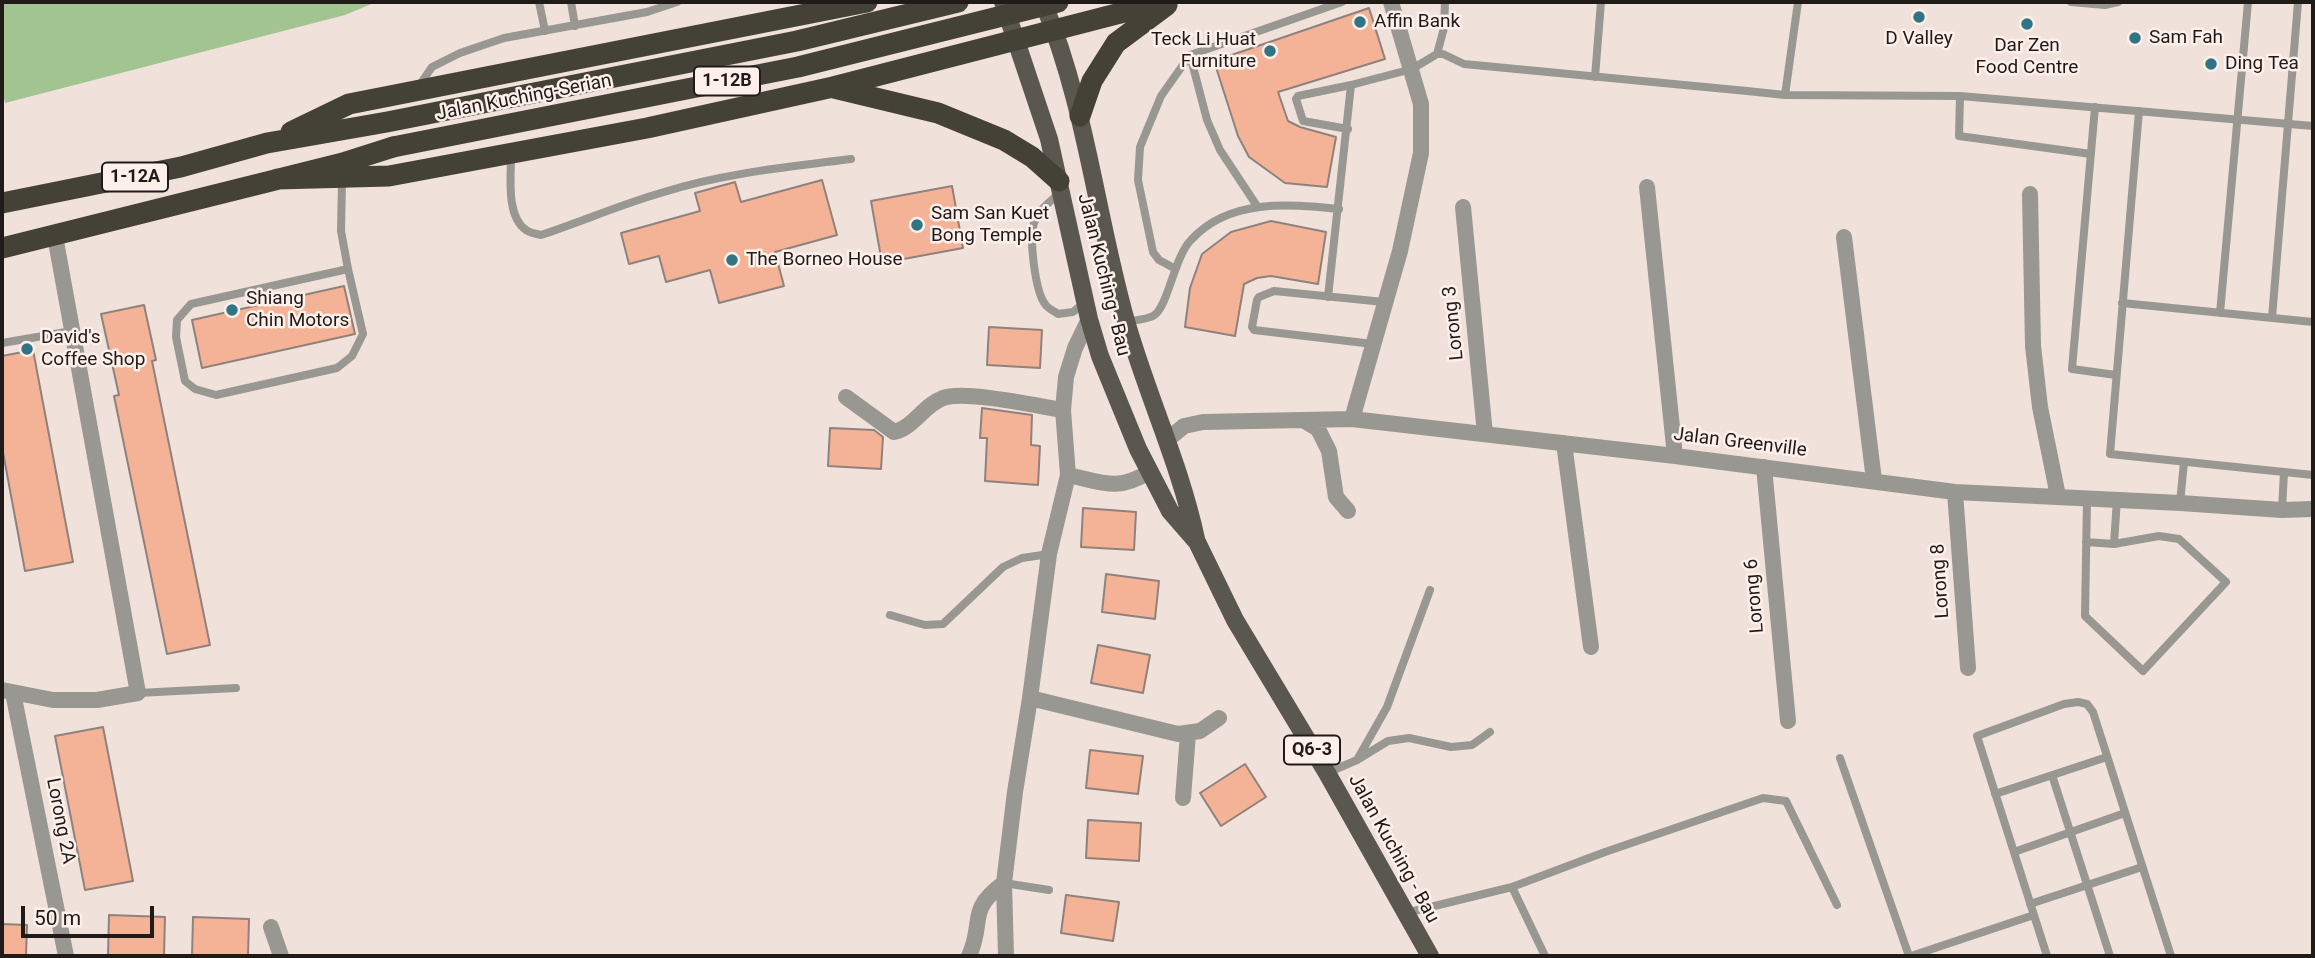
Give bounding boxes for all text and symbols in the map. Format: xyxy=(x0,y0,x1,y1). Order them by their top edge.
marker: D Valley xyxy=(1911,9,1927,25)
place label: Affin Bank xyxy=(1374,11,1460,33)
marker: Affin Bank xyxy=(1352,14,1368,30)
marker: Dar Zen Food Centre xyxy=(2019,16,2035,32)
place label: Sam Fah xyxy=(2149,27,2223,49)
place label: D Valley xyxy=(1885,28,1953,50)
place label: Teck Li Huat Furniture xyxy=(1151,29,1256,73)
marker: Sam Fah xyxy=(2127,30,2143,46)
place label: Dar Zen Food Centre xyxy=(1976,35,2078,79)
marker: Teck Li Huat Furniture xyxy=(1262,43,1278,59)
place label: Ding Tea xyxy=(2225,53,2299,75)
marker: Ding Tea xyxy=(2203,56,2219,72)
road number: 1-12B xyxy=(694,66,760,96)
street label: Jalan Kuching-Serian xyxy=(435,70,613,126)
road number: 1-12A xyxy=(102,162,168,192)
street label: Jalan Kuching - Bau xyxy=(1072,191,1134,359)
place label: Sam San Kuet Bong Temple xyxy=(931,203,1049,247)
marker: Sam San Kuet Bong Temple xyxy=(909,217,925,233)
place label: The Borneo House xyxy=(746,249,903,271)
marker: The Borneo House xyxy=(724,252,740,268)
street label: Lorong 3 xyxy=(1439,285,1469,361)
place label: Shiang Chin Motors xyxy=(246,288,349,332)
marker: Shiang Chin Motors xyxy=(224,302,240,318)
place label: David's Coffee Shop xyxy=(41,327,145,371)
marker: David's Coffee Shop xyxy=(19,341,35,357)
street label: Jalan Greenville xyxy=(1672,424,1808,462)
street label: Lorong 8 xyxy=(1927,543,1955,619)
street label: Lorong 6 xyxy=(1740,558,1770,634)
road number: Q6-3 xyxy=(1284,736,1340,764)
street label: Jalan Kuching - Bau xyxy=(1343,771,1443,927)
street label: Lorong 2A xyxy=(40,776,80,866)
scale bar xyxy=(24,892,158,936)
text: 50 m xyxy=(34,906,81,930)

